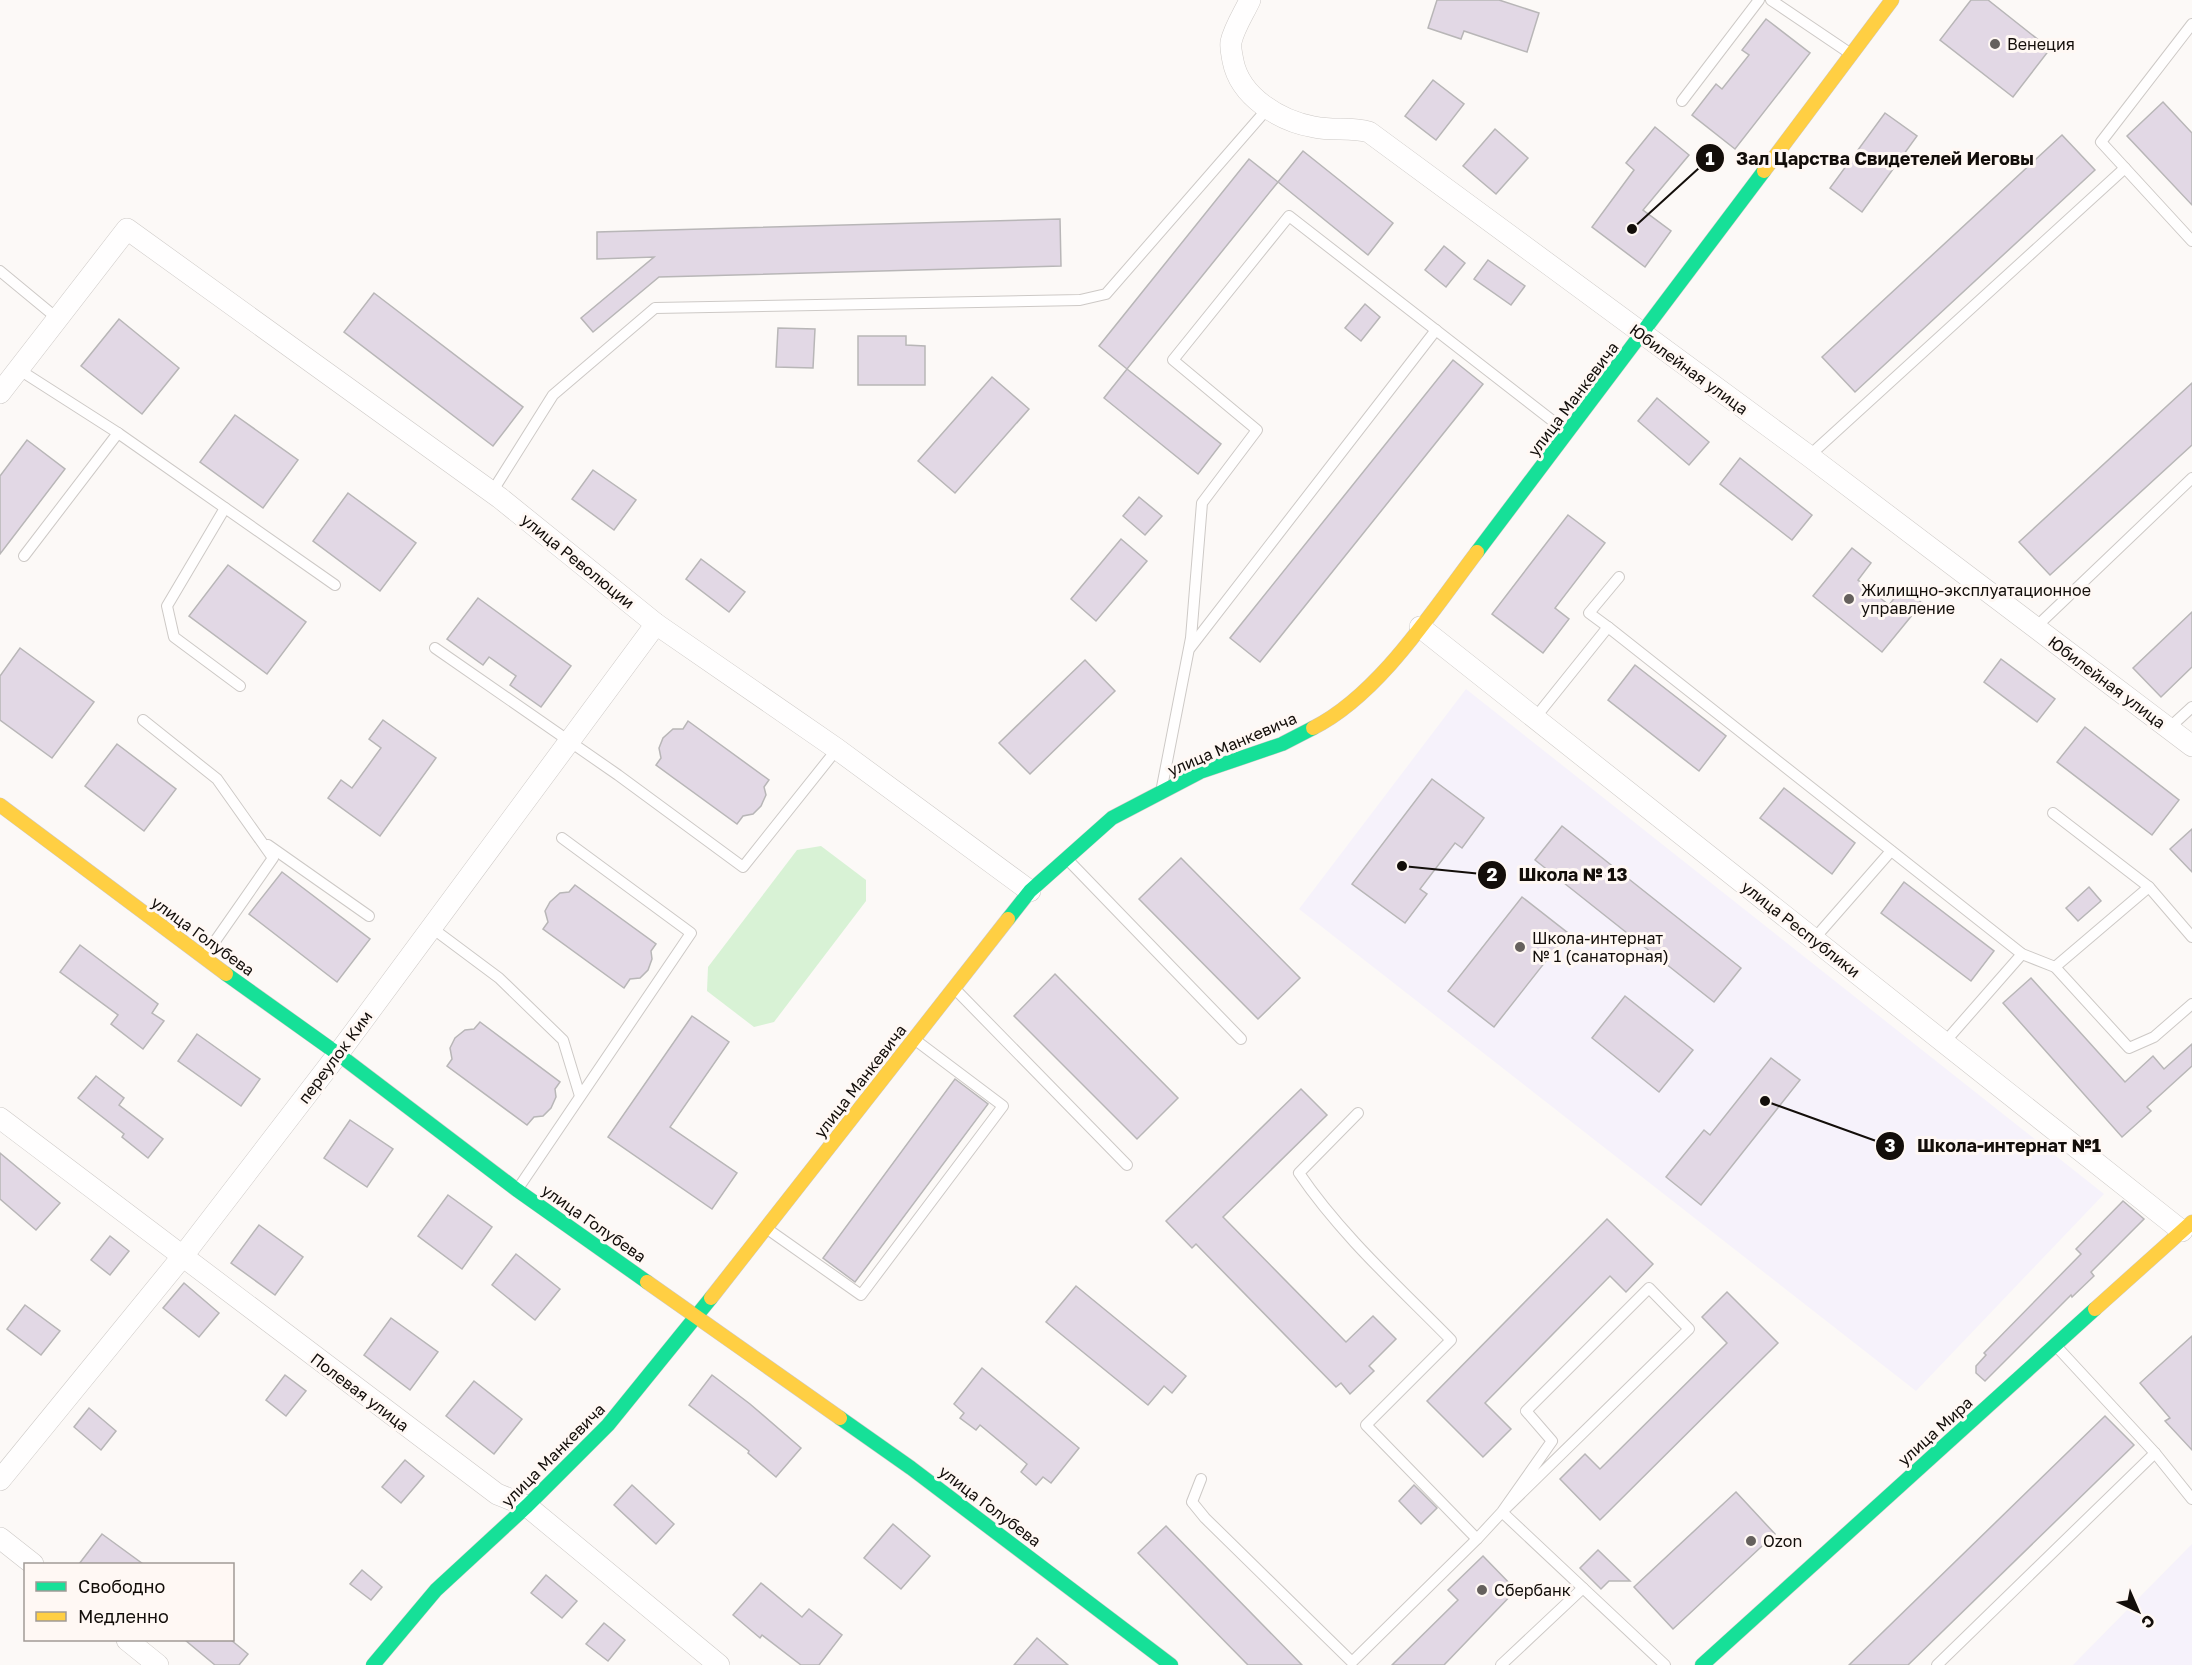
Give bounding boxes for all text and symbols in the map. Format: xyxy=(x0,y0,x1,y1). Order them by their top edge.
place label: Венеция xyxy=(2007,34,2075,54)
marker: Венеция xyxy=(1988,37,2002,51)
callout: Зал Царства Свидетелей Иеговы xyxy=(1695,140,2046,176)
text: 1 xyxy=(1705,147,1715,169)
text: Зал Царства Свидетелей Иеговы xyxy=(1736,147,2034,169)
street label: Юбилейная улица xyxy=(1626,319,1752,419)
street label: улица Манкевича xyxy=(1523,338,1623,460)
street label: улица Революции xyxy=(517,509,639,613)
place label: Жилищно-эксплуатационное управление xyxy=(1861,580,2091,618)
marker: Жилищно-эксплуатационное управление xyxy=(1842,592,1856,606)
street label: Юбилейная улица xyxy=(2044,631,2170,733)
street label: улица Манкевича xyxy=(1164,708,1300,780)
callout: Школа № 13 xyxy=(1477,857,1640,893)
text: 2 xyxy=(1487,863,1498,885)
text: Школа № 13 xyxy=(1518,863,1628,885)
street label: улица Республики xyxy=(1738,876,1864,982)
street label: улица Голубева xyxy=(147,892,259,980)
place label: Школа-интернат № 1 (санаторная) xyxy=(1532,928,1669,966)
marker: Школа-интернат № 1 (санаторная) xyxy=(1513,940,1527,954)
street label: переулок Ким xyxy=(294,1007,376,1107)
street label: улица Манкевича xyxy=(810,1020,910,1142)
callout: Школа-интернат №1 xyxy=(1875,1128,2112,1164)
text: 3 xyxy=(1885,1134,1896,1156)
text: Школа-интернат №1 xyxy=(1917,1134,2101,1156)
street label: улица Голубева xyxy=(538,1180,650,1266)
street label: Полевая улица xyxy=(307,1348,413,1436)
street label: улица Мира xyxy=(1894,1392,1976,1470)
street label: улица Манкевича xyxy=(497,1399,609,1511)
street label: улица Голубева xyxy=(935,1461,1045,1551)
place label: Ozon xyxy=(1763,1531,1802,1551)
marker: Ozon xyxy=(1744,1534,1758,1548)
legend xyxy=(24,1563,234,1641)
text: Свободно xyxy=(78,1575,165,1597)
place label: Сбербанк xyxy=(1494,1580,1571,1600)
north arrow xyxy=(2108,1581,2168,1641)
marker: Сбербанк xyxy=(1475,1583,1489,1597)
text: Медленно xyxy=(78,1605,169,1627)
text: С xyxy=(2137,1611,2159,1633)

